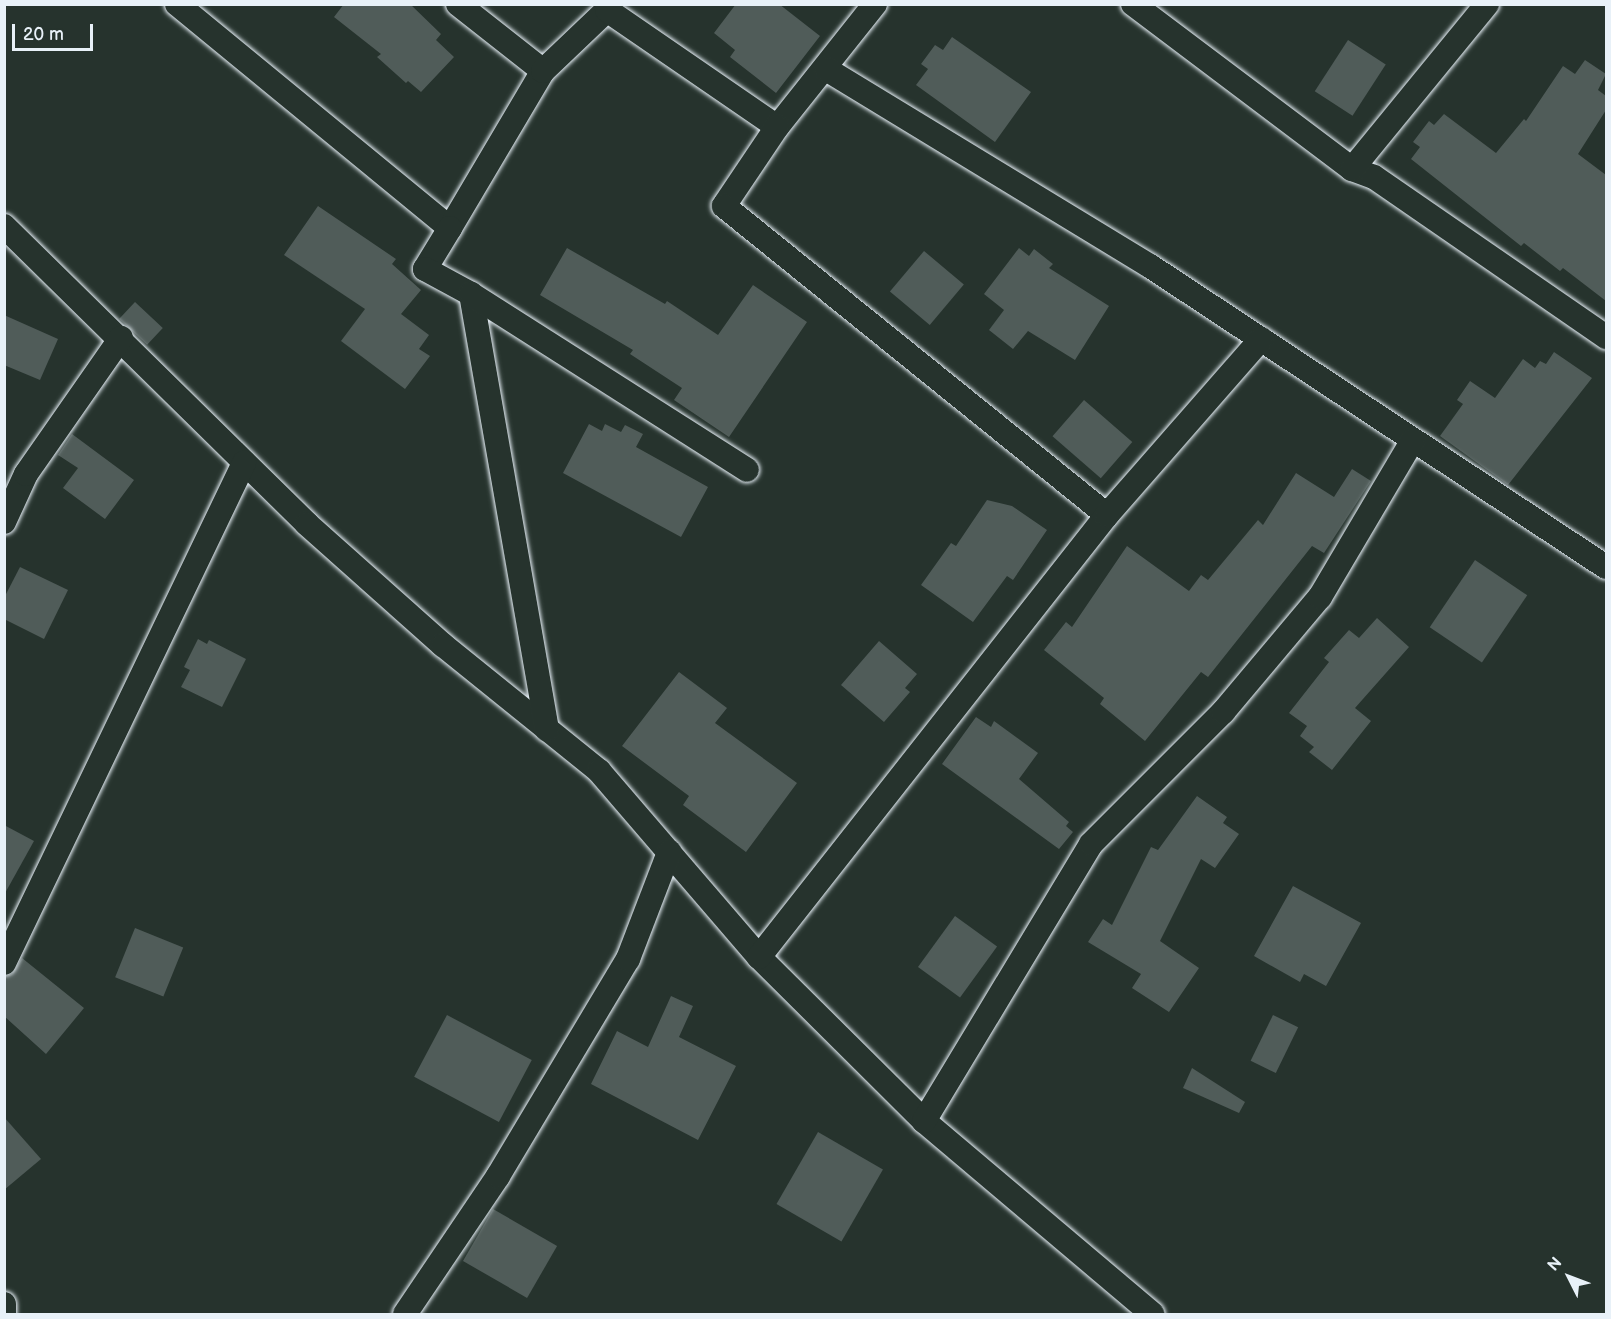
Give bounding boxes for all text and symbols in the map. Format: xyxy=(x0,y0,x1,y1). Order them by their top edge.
scale bar xyxy=(15,12,96,50)
text: 20 m xyxy=(23,24,64,45)
north arrow xyxy=(1539,1247,1599,1307)
text: N xyxy=(1544,1254,1566,1275)

